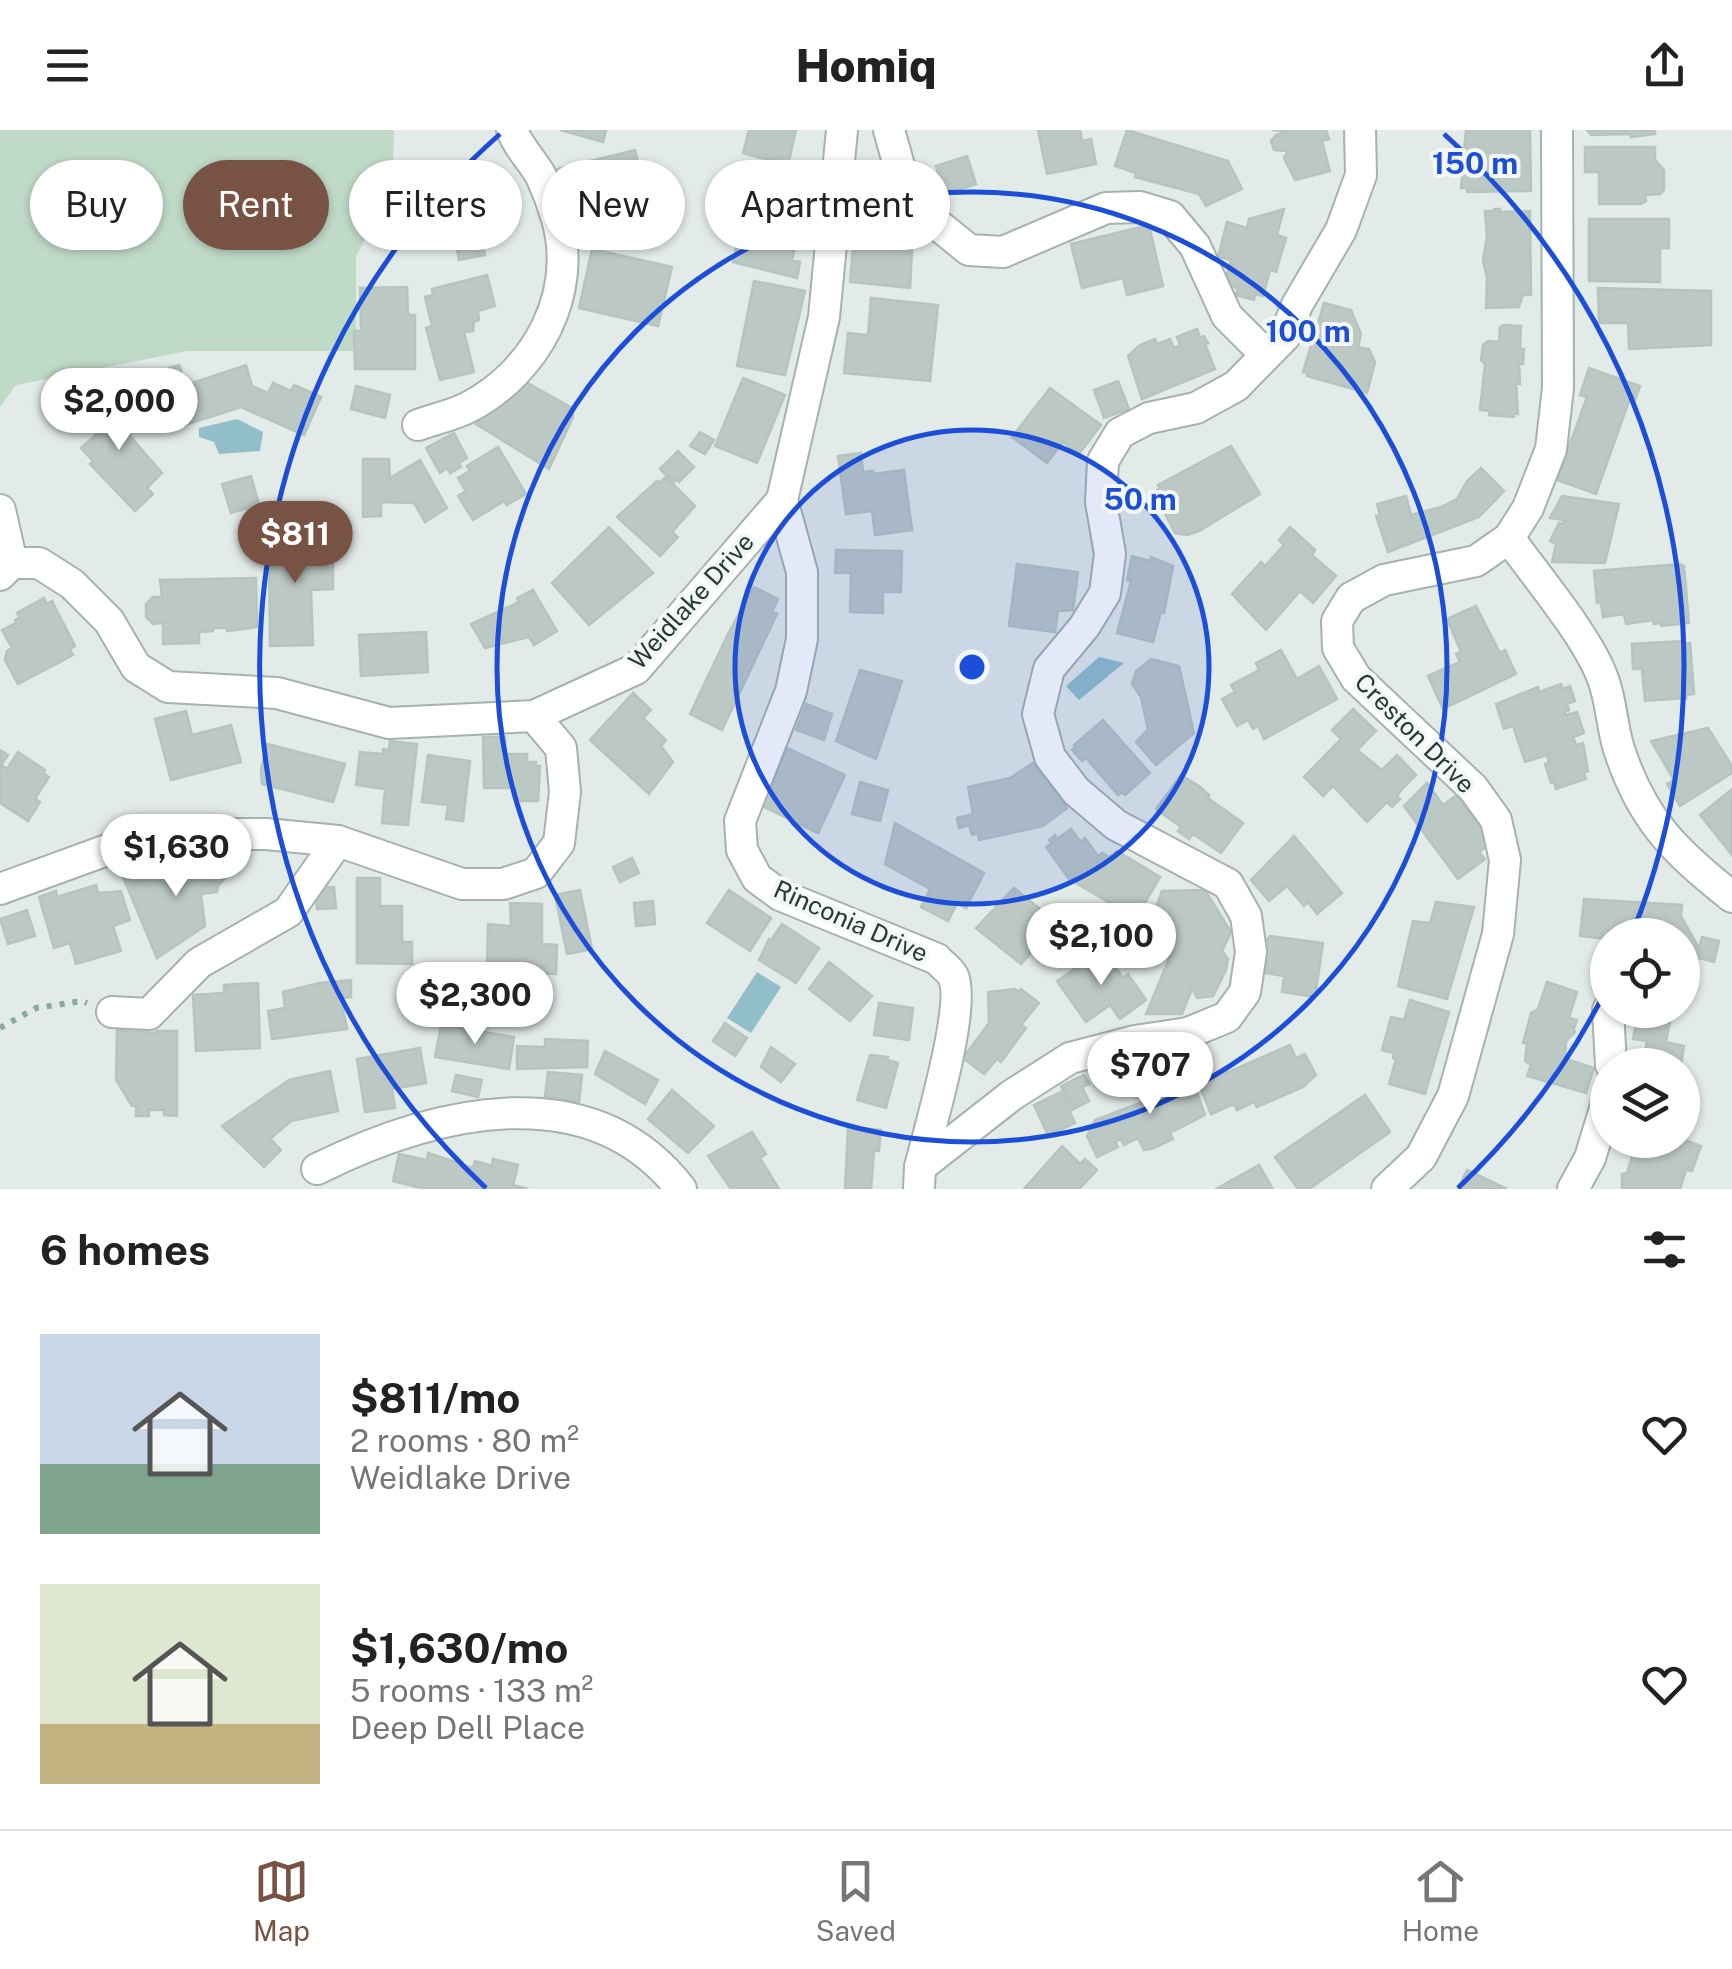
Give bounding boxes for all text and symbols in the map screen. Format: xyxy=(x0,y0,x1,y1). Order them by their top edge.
icon: menu xyxy=(40,38,95,93)
icon: share xyxy=(1637,38,1692,93)
text: Homiq xyxy=(796,39,937,92)
text: 150 m xyxy=(1432,145,1518,181)
chip: Buy xyxy=(30,160,163,250)
chip: Rent xyxy=(183,160,329,250)
chip: Filters xyxy=(349,160,522,250)
chip: New xyxy=(542,160,685,250)
chip: Apartment xyxy=(705,160,950,250)
text: 100 m xyxy=(1265,313,1351,349)
pin: $2,000 xyxy=(38,368,200,453)
text: $2,000 xyxy=(63,382,175,419)
text: 50 m xyxy=(1103,481,1177,517)
pin: $811 xyxy=(236,501,354,586)
text: $811 xyxy=(260,515,330,552)
street label: Weidlake Drive xyxy=(622,527,760,675)
centre of rings xyxy=(954,649,990,685)
street label: Creston Drive xyxy=(1349,667,1481,799)
pin: $1,630 xyxy=(95,814,257,899)
text: $1,630 xyxy=(122,828,230,865)
street label: Rinconia Drive xyxy=(769,874,933,968)
pin: $2,100 xyxy=(1020,903,1182,988)
text: $2,100 xyxy=(1048,917,1154,954)
map controls xyxy=(1590,918,1700,1158)
button: locate xyxy=(1590,918,1700,1028)
pin: $2,300 xyxy=(394,962,556,1047)
text: $2,300 xyxy=(418,976,532,1013)
pin: $707 xyxy=(1091,1032,1209,1117)
text: $707 xyxy=(1109,1046,1191,1083)
button: layers xyxy=(1590,1048,1700,1158)
icon: filters xyxy=(1637,1222,1692,1277)
text: 6 homes xyxy=(40,1225,210,1274)
text: $811/mo xyxy=(350,1373,521,1422)
icon: home xyxy=(120,1374,240,1494)
icon: heart xyxy=(1637,1407,1692,1462)
text: 2 rooms · 80 m² xyxy=(350,1422,579,1459)
text: Weidlake Drive xyxy=(350,1459,571,1496)
text: $1,630/mo xyxy=(350,1623,568,1672)
icon: home xyxy=(120,1624,240,1744)
icon: heart xyxy=(1637,1657,1692,1712)
text: 5 rooms · 133 m² xyxy=(350,1672,593,1709)
text: Deep Dell Place xyxy=(350,1709,585,1746)
tab: Map xyxy=(253,1854,310,1947)
tab: Saved xyxy=(816,1854,896,1947)
tab: Home xyxy=(1402,1854,1479,1947)

